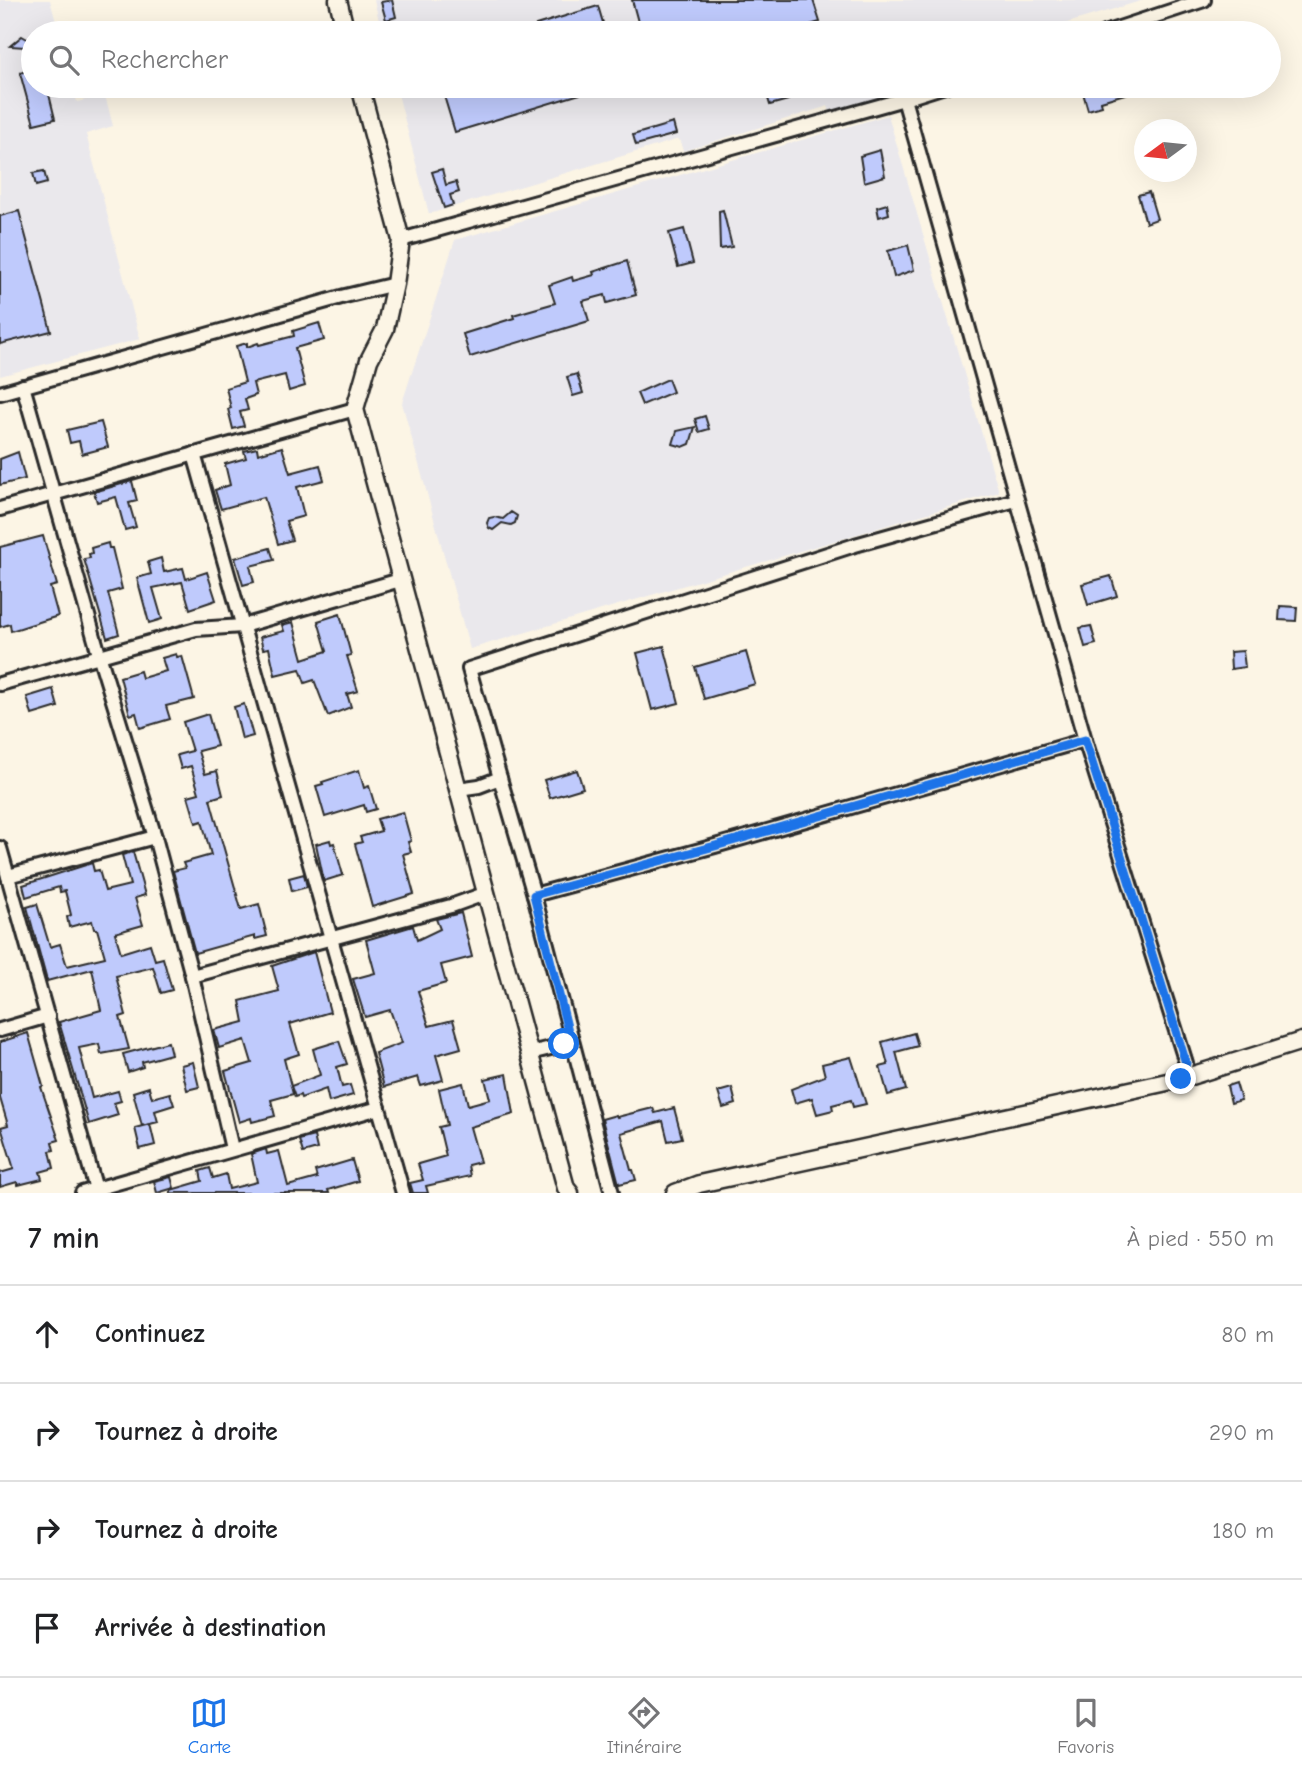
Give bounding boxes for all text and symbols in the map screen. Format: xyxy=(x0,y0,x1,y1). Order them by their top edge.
search box xyxy=(21,21,1281,98)
icon: search xyxy=(45,41,83,79)
text: Rechercher xyxy=(101,45,228,75)
north arrow xyxy=(1134,119,1197,182)
route start xyxy=(548,1028,579,1059)
route end xyxy=(1165,1063,1196,1094)
text: 7 min xyxy=(28,1221,100,1256)
text: À pied · 550 m xyxy=(1127,1225,1274,1252)
icon: ahead xyxy=(28,1315,66,1353)
text: Continuez xyxy=(95,1319,205,1349)
text: 80 m xyxy=(1221,1321,1274,1348)
icon: right xyxy=(28,1413,66,1451)
text: Tournez à droite xyxy=(95,1417,278,1447)
text: 290 m xyxy=(1209,1419,1274,1446)
icon: right xyxy=(28,1511,66,1549)
text: Tournez à droite xyxy=(95,1515,278,1545)
text: 180 m xyxy=(1212,1517,1274,1544)
icon: arrive xyxy=(28,1609,66,1647)
text: Arrivée à destination xyxy=(95,1613,326,1643)
tab: Carte xyxy=(188,1694,231,1758)
tab: Itinéraire xyxy=(607,1694,682,1758)
tab: Favoris xyxy=(1057,1694,1114,1758)

